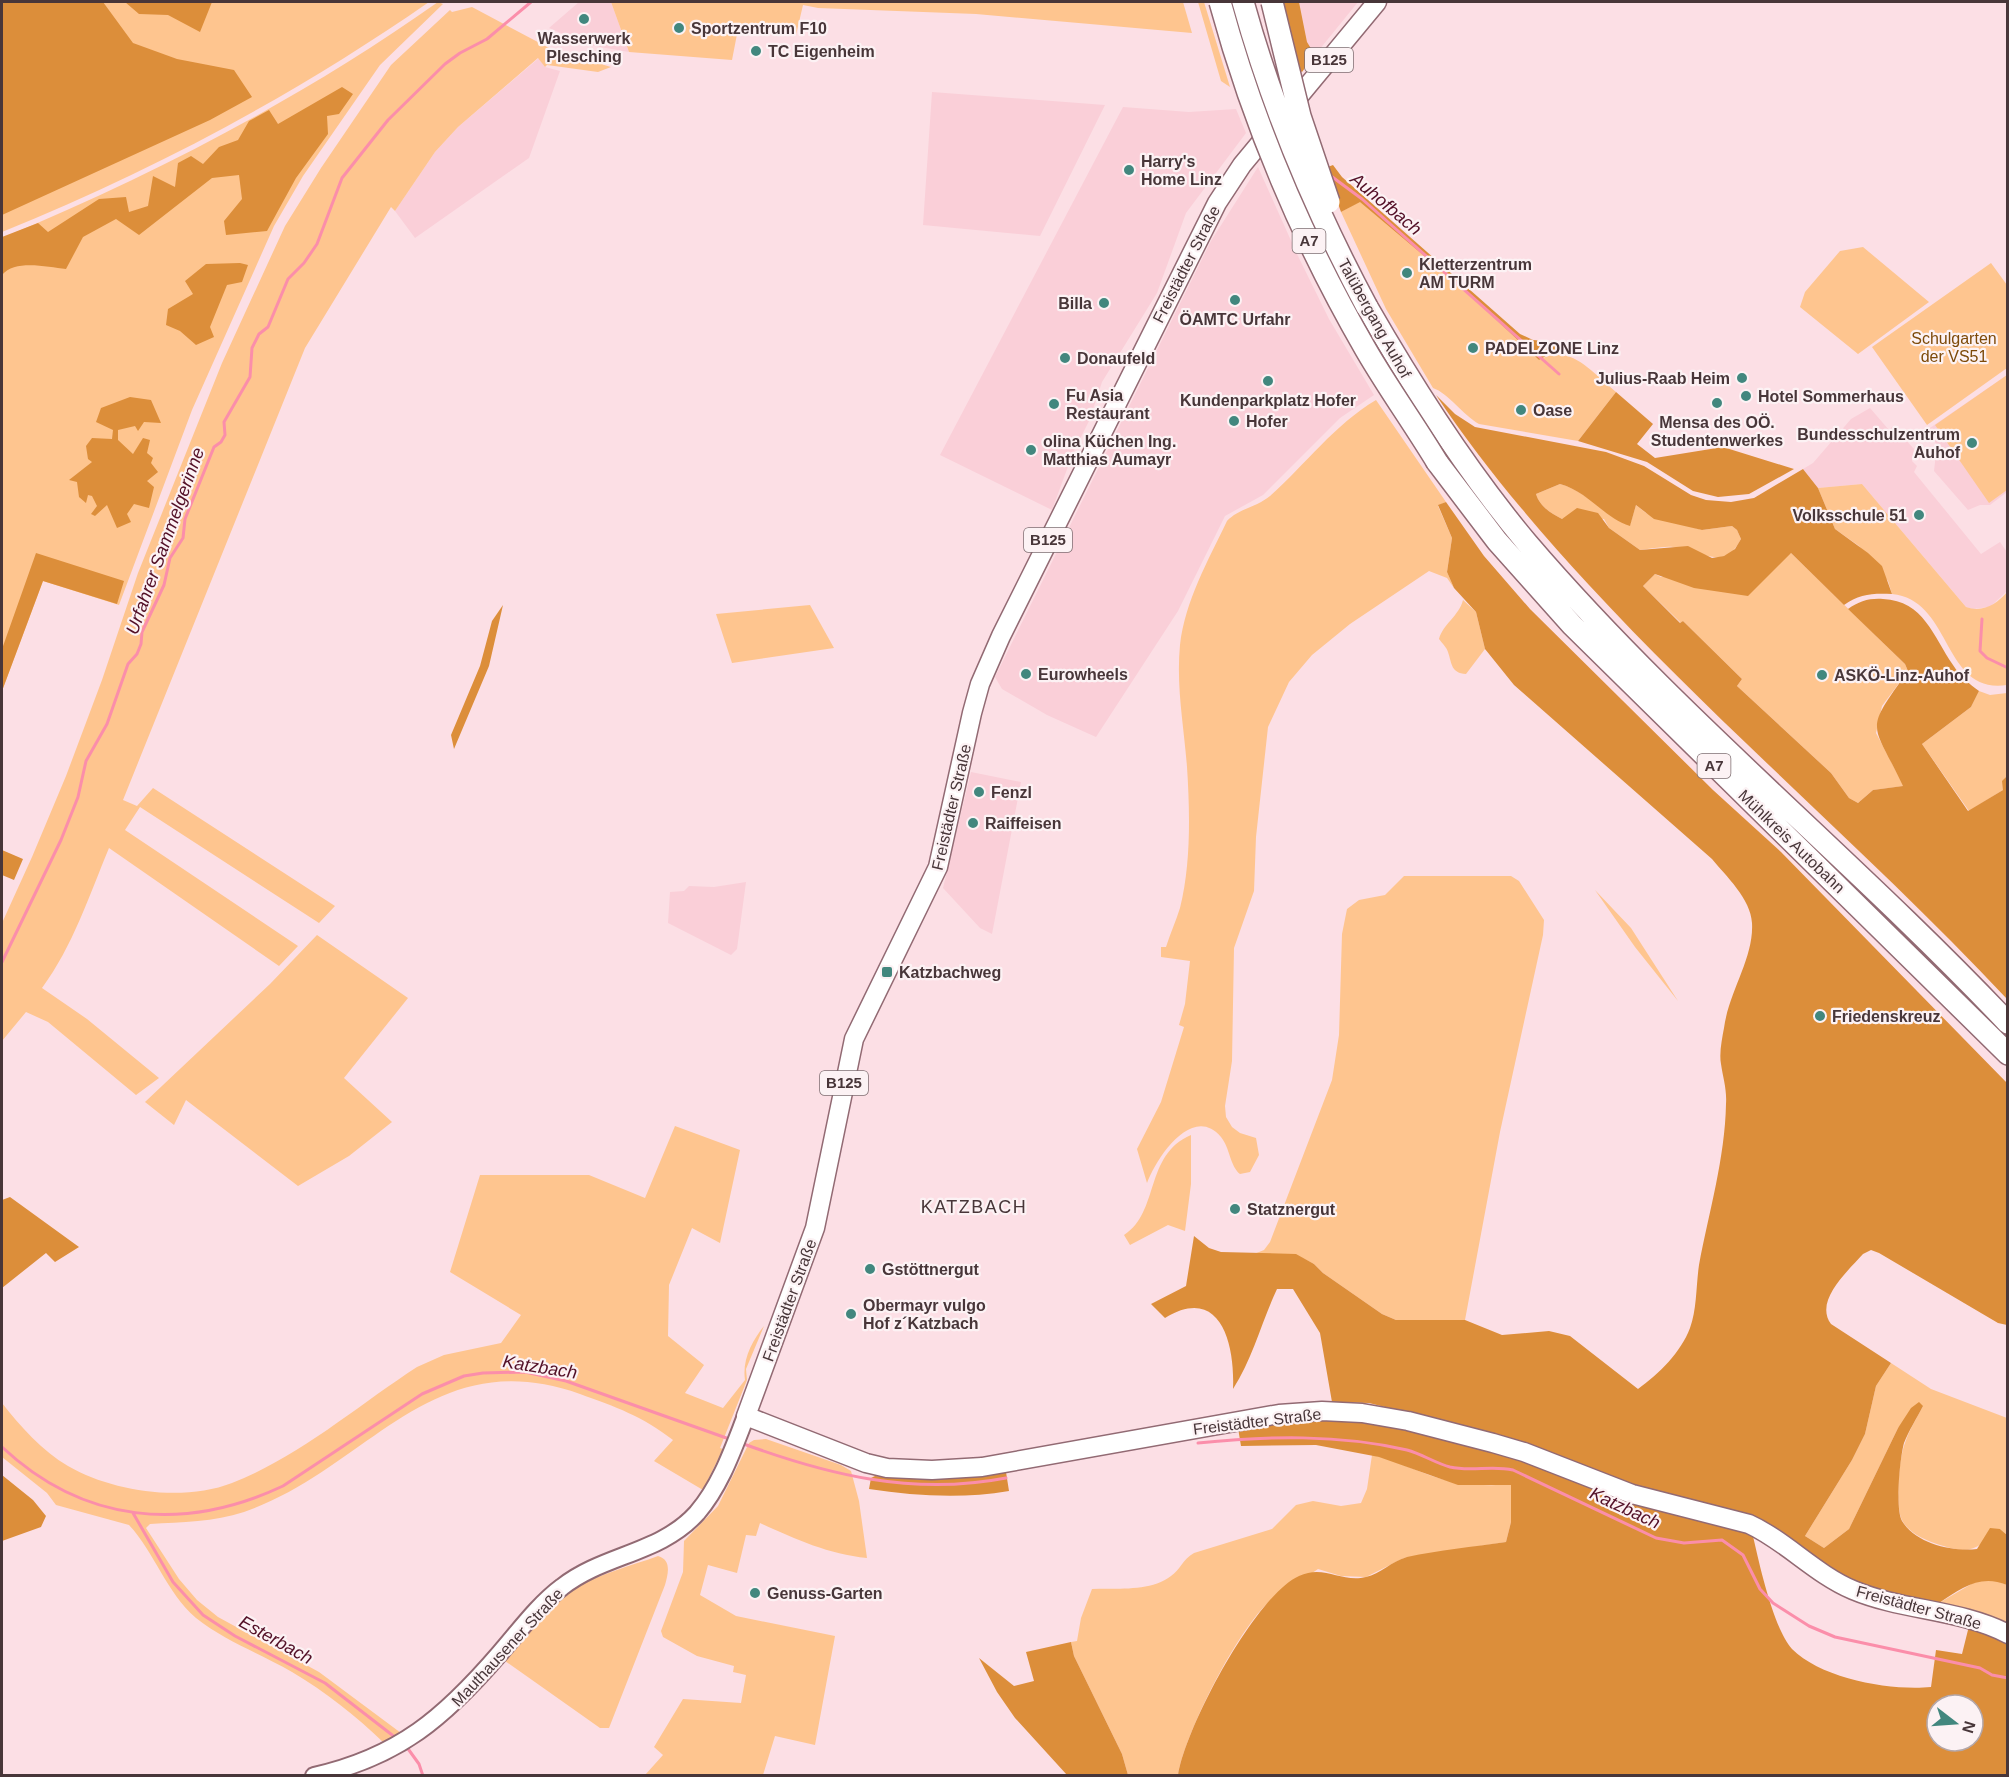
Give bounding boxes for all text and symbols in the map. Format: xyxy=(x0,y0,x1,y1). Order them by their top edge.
marker: Wasserwerk Plesching xyxy=(577,12,591,26)
place label: Sportzentrum F10 xyxy=(691,20,827,37)
marker: Sportzentrum F10 xyxy=(672,21,686,35)
place label: Wasserwerk Plesching xyxy=(538,30,631,65)
place label: TC Eigenheim xyxy=(768,43,875,60)
marker: TC Eigenheim xyxy=(749,44,763,58)
road number: B125 xyxy=(1305,48,1353,72)
place label: Harry's Home Linz xyxy=(1141,153,1222,188)
marker: Harry's Home Linz xyxy=(1122,163,1136,177)
water label: Auhofbach xyxy=(1346,168,1425,239)
street label: Freistädter Straße xyxy=(1150,203,1223,326)
road number: A7 xyxy=(1292,229,1326,253)
street label: Talübergang Auhof xyxy=(1335,256,1415,381)
place label: Kletterzentrum AM TURM xyxy=(1419,256,1532,291)
marker: Kletterzentrum AM TURM xyxy=(1400,266,1414,280)
marker: ÖAMTC Urfahr xyxy=(1228,293,1242,307)
place label: Billa xyxy=(1058,295,1092,312)
marker: Billa xyxy=(1097,296,1111,310)
place label: ÖAMTC Urfahr xyxy=(1179,310,1291,328)
park label: Schulgarten der VS51 xyxy=(1911,330,1997,365)
place label: PADELZONE Linz xyxy=(1485,340,1619,357)
marker: PADELZONE Linz xyxy=(1466,341,1480,355)
place label: Donaufeld xyxy=(1077,350,1155,367)
marker: Donaufeld xyxy=(1058,351,1072,365)
place label: Julius-Raab Heim xyxy=(1596,370,1730,387)
marker: Julius-Raab Heim xyxy=(1735,371,1749,385)
marker: Kundenparkplatz Hofer xyxy=(1261,374,1275,388)
place label: Fu Asia Restaurant xyxy=(1066,387,1150,422)
place label: Hotel Sommerhaus xyxy=(1758,388,1904,405)
marker: Hotel Sommerhaus xyxy=(1739,389,1753,403)
place label: Kundenparkplatz Hofer xyxy=(1180,392,1356,409)
marker: Mensa des OÖ. Studentenwerkes xyxy=(1710,396,1724,410)
marker: Fu Asia Restaurant xyxy=(1047,397,1061,411)
place label: Oase xyxy=(1533,402,1572,419)
marker: Oase xyxy=(1514,403,1528,417)
place label: Hofer xyxy=(1246,413,1288,430)
place label: Mensa des OÖ. Studentenwerkes xyxy=(1651,413,1783,449)
marker: Hofer xyxy=(1227,414,1241,428)
place label: Bundesschulzentrum Auhof xyxy=(1797,426,1961,461)
place label: olina Küchen Ing. Matthias Aumayr xyxy=(1043,433,1176,468)
marker: Bundesschulzentrum Auhof xyxy=(1965,436,1979,450)
marker: olina Küchen Ing. Matthias Aumayr xyxy=(1024,443,1038,457)
water label: Urfahrer Sammelgerinne xyxy=(122,445,208,637)
place label: Volksschule 51 xyxy=(1793,507,1907,524)
marker: Volksschule 51 xyxy=(1912,508,1926,522)
road number: B125 xyxy=(1024,528,1072,552)
place label: Eurowheels xyxy=(1038,666,1128,683)
place label: ASKÖ-Linz-Auhof xyxy=(1834,666,1970,684)
marker: Eurowheels xyxy=(1019,667,1033,681)
marker: ASKÖ-Linz-Auhof xyxy=(1815,668,1829,682)
street label: Freistädter Straße xyxy=(929,742,974,872)
road number: A7 xyxy=(1698,754,1730,778)
place label: Fenzl xyxy=(991,784,1032,801)
marker: Fenzl xyxy=(972,785,986,799)
street label: Mühlkreis Autobahn xyxy=(1735,786,1848,896)
place label: Raiffeisen xyxy=(985,815,1061,832)
marker: Raiffeisen xyxy=(966,816,980,830)
place label: Katzbachweg xyxy=(899,964,1001,981)
marker: Katzbachweg xyxy=(880,965,894,979)
place label: Friedenskreuz xyxy=(1832,1008,1940,1025)
marker: Friedenskreuz xyxy=(1813,1009,1827,1023)
road number: B125 xyxy=(820,1071,868,1095)
district label: KATZBACH xyxy=(921,1197,1027,1217)
place label: Statznergut xyxy=(1247,1201,1336,1218)
marker: Statznergut xyxy=(1228,1202,1242,1216)
street label: Freistädter Straße xyxy=(759,1237,820,1364)
place label: Gstöttnergut xyxy=(882,1261,980,1278)
marker: Gstöttnergut xyxy=(863,1262,877,1276)
place label: Obermayr vulgo Hof z´Katzbach xyxy=(863,1297,986,1332)
marker: Obermayr vulgo Hof z´Katzbach xyxy=(844,1307,858,1321)
water label: Katzbach xyxy=(501,1351,579,1383)
street label: Freistädter Straße xyxy=(1192,1405,1322,1438)
water label: Katzbach xyxy=(1587,1483,1663,1533)
street label: Freistädter Straße xyxy=(1854,1583,1983,1632)
street label: Mauthausener Straße xyxy=(448,1585,566,1710)
place label: Genuss-Garten xyxy=(767,1585,883,1602)
marker: Genuss-Garten xyxy=(748,1586,762,1600)
water label: Esterbach xyxy=(236,1612,316,1668)
north arrow xyxy=(1925,1693,1985,1753)
text: N xyxy=(1959,1719,1979,1735)

